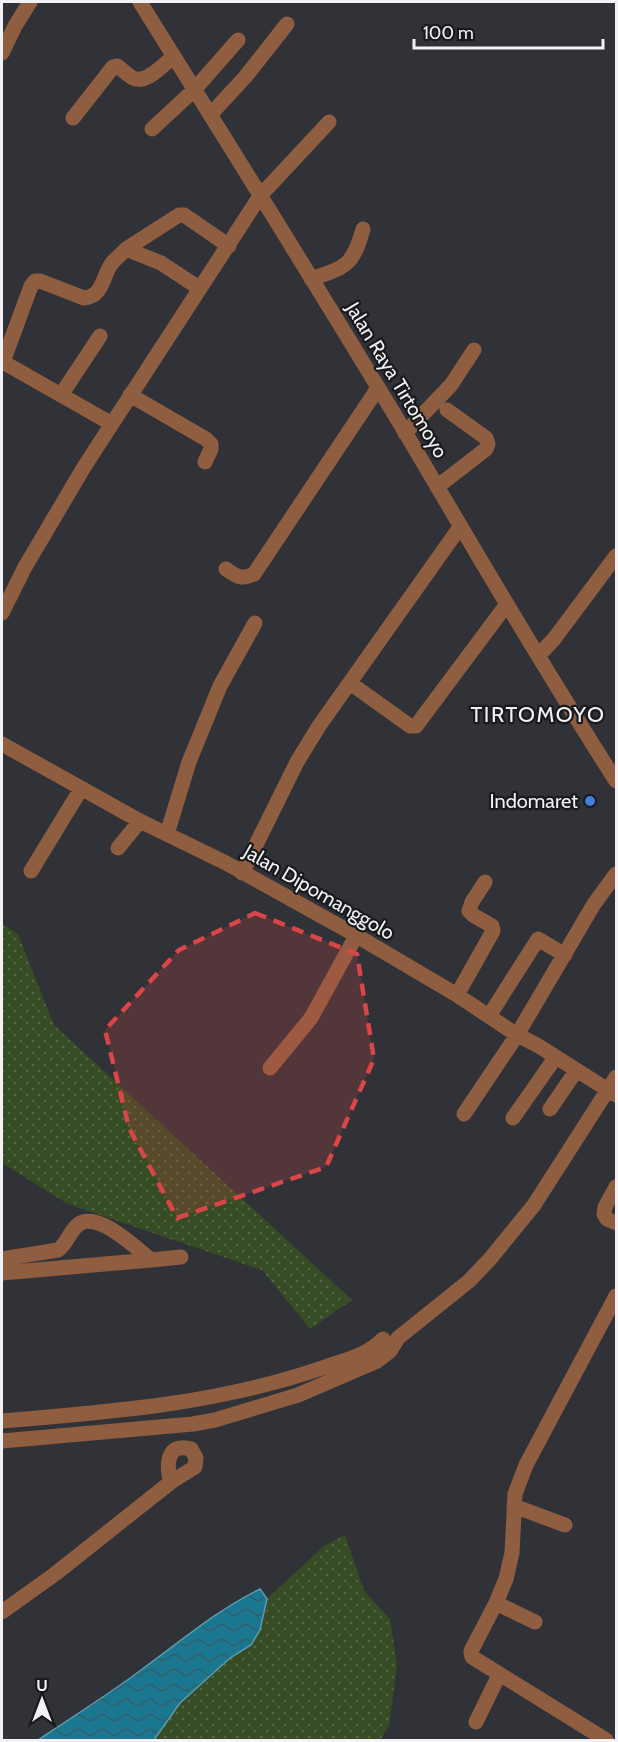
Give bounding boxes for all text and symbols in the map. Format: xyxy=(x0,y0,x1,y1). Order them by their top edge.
scale bar xyxy=(414,12,603,50)
text: 100 m xyxy=(423,22,474,44)
street label: Jalan Raya Tirtomoyo xyxy=(340,297,453,462)
district label: TIRTOMOYO xyxy=(471,701,605,728)
place label: Indomaret xyxy=(490,789,578,813)
marker: Indomaret xyxy=(583,794,597,808)
street label: Jalan Dipomanggolo xyxy=(238,839,399,945)
north arrow xyxy=(12,1670,72,1730)
text: U xyxy=(36,1676,48,1695)

